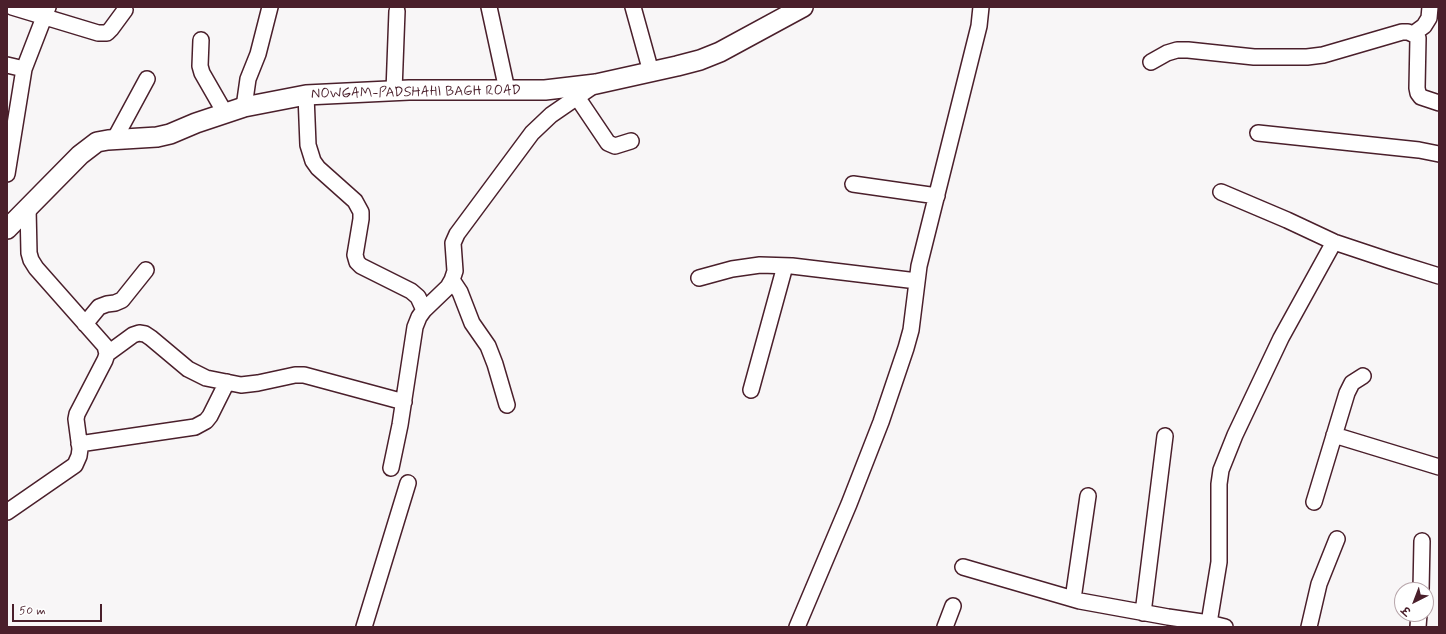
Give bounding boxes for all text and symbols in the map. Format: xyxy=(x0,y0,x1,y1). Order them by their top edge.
street label: NOWGAM-PADSHAHI BAGH ROAD xyxy=(311,83,521,103)
north arrow xyxy=(1394,582,1434,622)
scale bar xyxy=(14,596,104,622)
text: 50 m xyxy=(19,603,46,619)
text: उ xyxy=(1399,603,1414,618)

